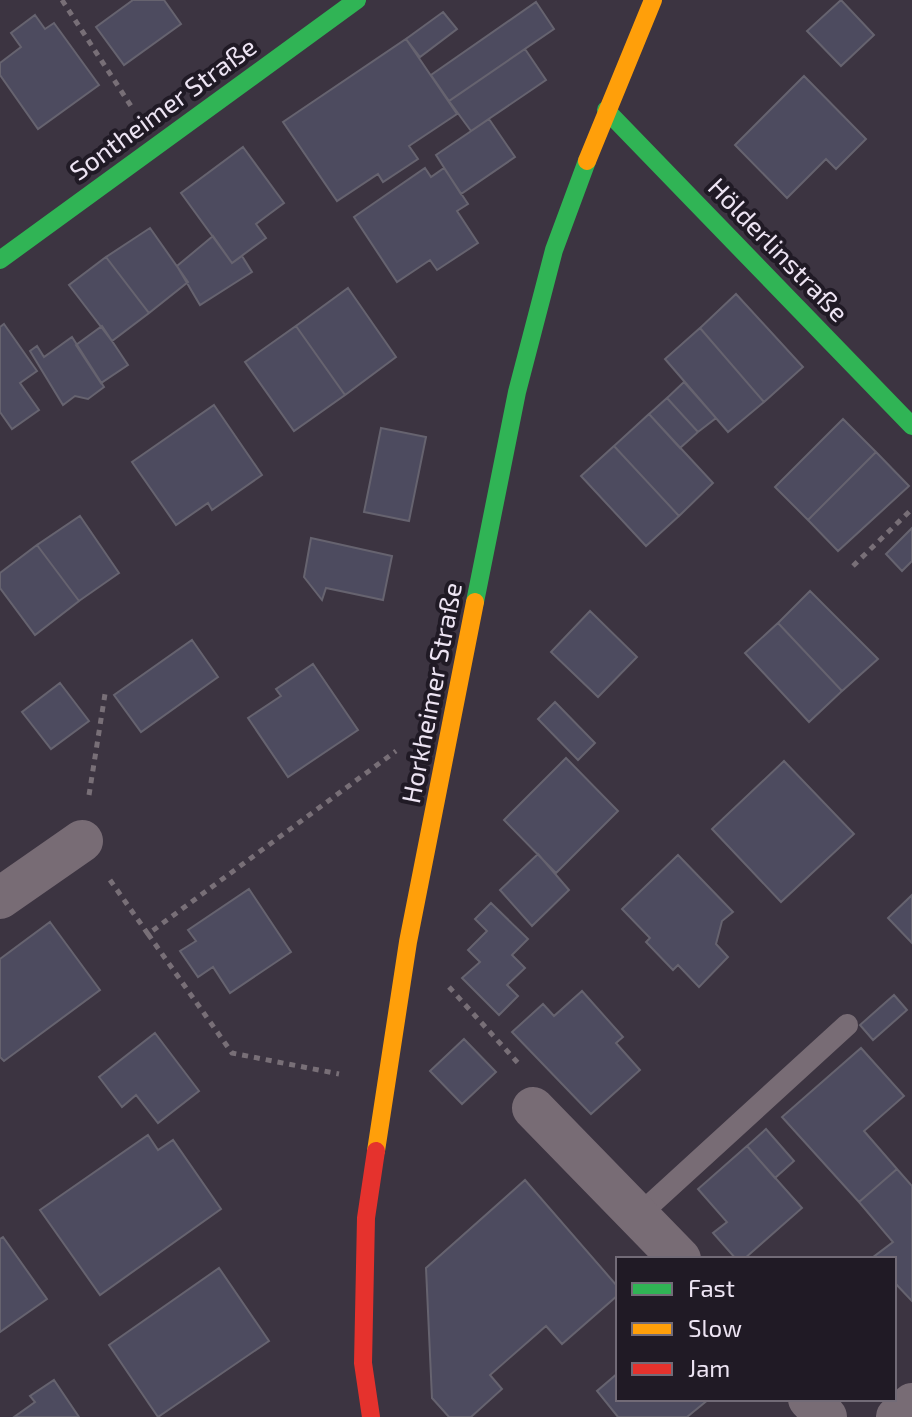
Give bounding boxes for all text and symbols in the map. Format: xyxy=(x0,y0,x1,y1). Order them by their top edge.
street label: Sontheimer Straße xyxy=(63,30,261,186)
street label: Hölderlinstraße xyxy=(703,171,855,327)
street label: Horkheimer Straße xyxy=(394,580,467,806)
legend xyxy=(616,1257,896,1401)
text: Fast xyxy=(688,1273,735,1302)
text: Slow xyxy=(688,1313,742,1342)
text: Jam xyxy=(688,1353,730,1382)

